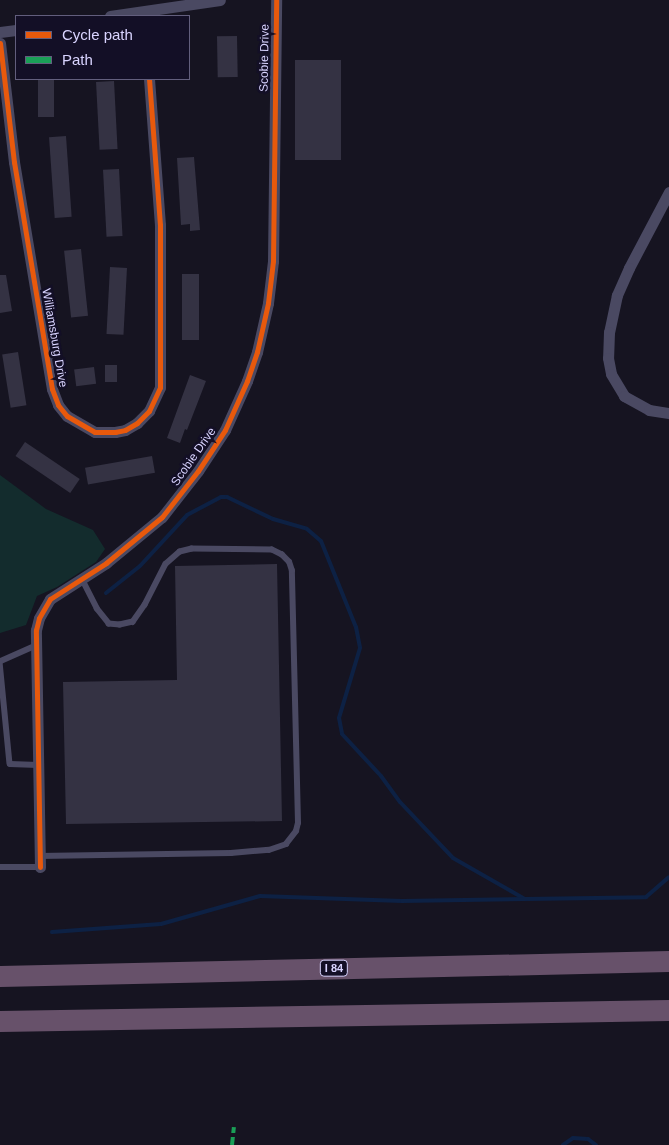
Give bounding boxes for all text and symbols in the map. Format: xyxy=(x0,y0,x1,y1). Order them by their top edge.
legend xyxy=(15,15,190,80)
street label: Scobie Drive xyxy=(257,24,273,92)
text: Cycle path xyxy=(62,26,133,43)
text: Path xyxy=(62,51,93,68)
street label: Williamsburg Drive xyxy=(38,288,70,388)
street label: Scobie Drive xyxy=(169,425,219,489)
road number: I 84 xyxy=(319,960,349,976)

